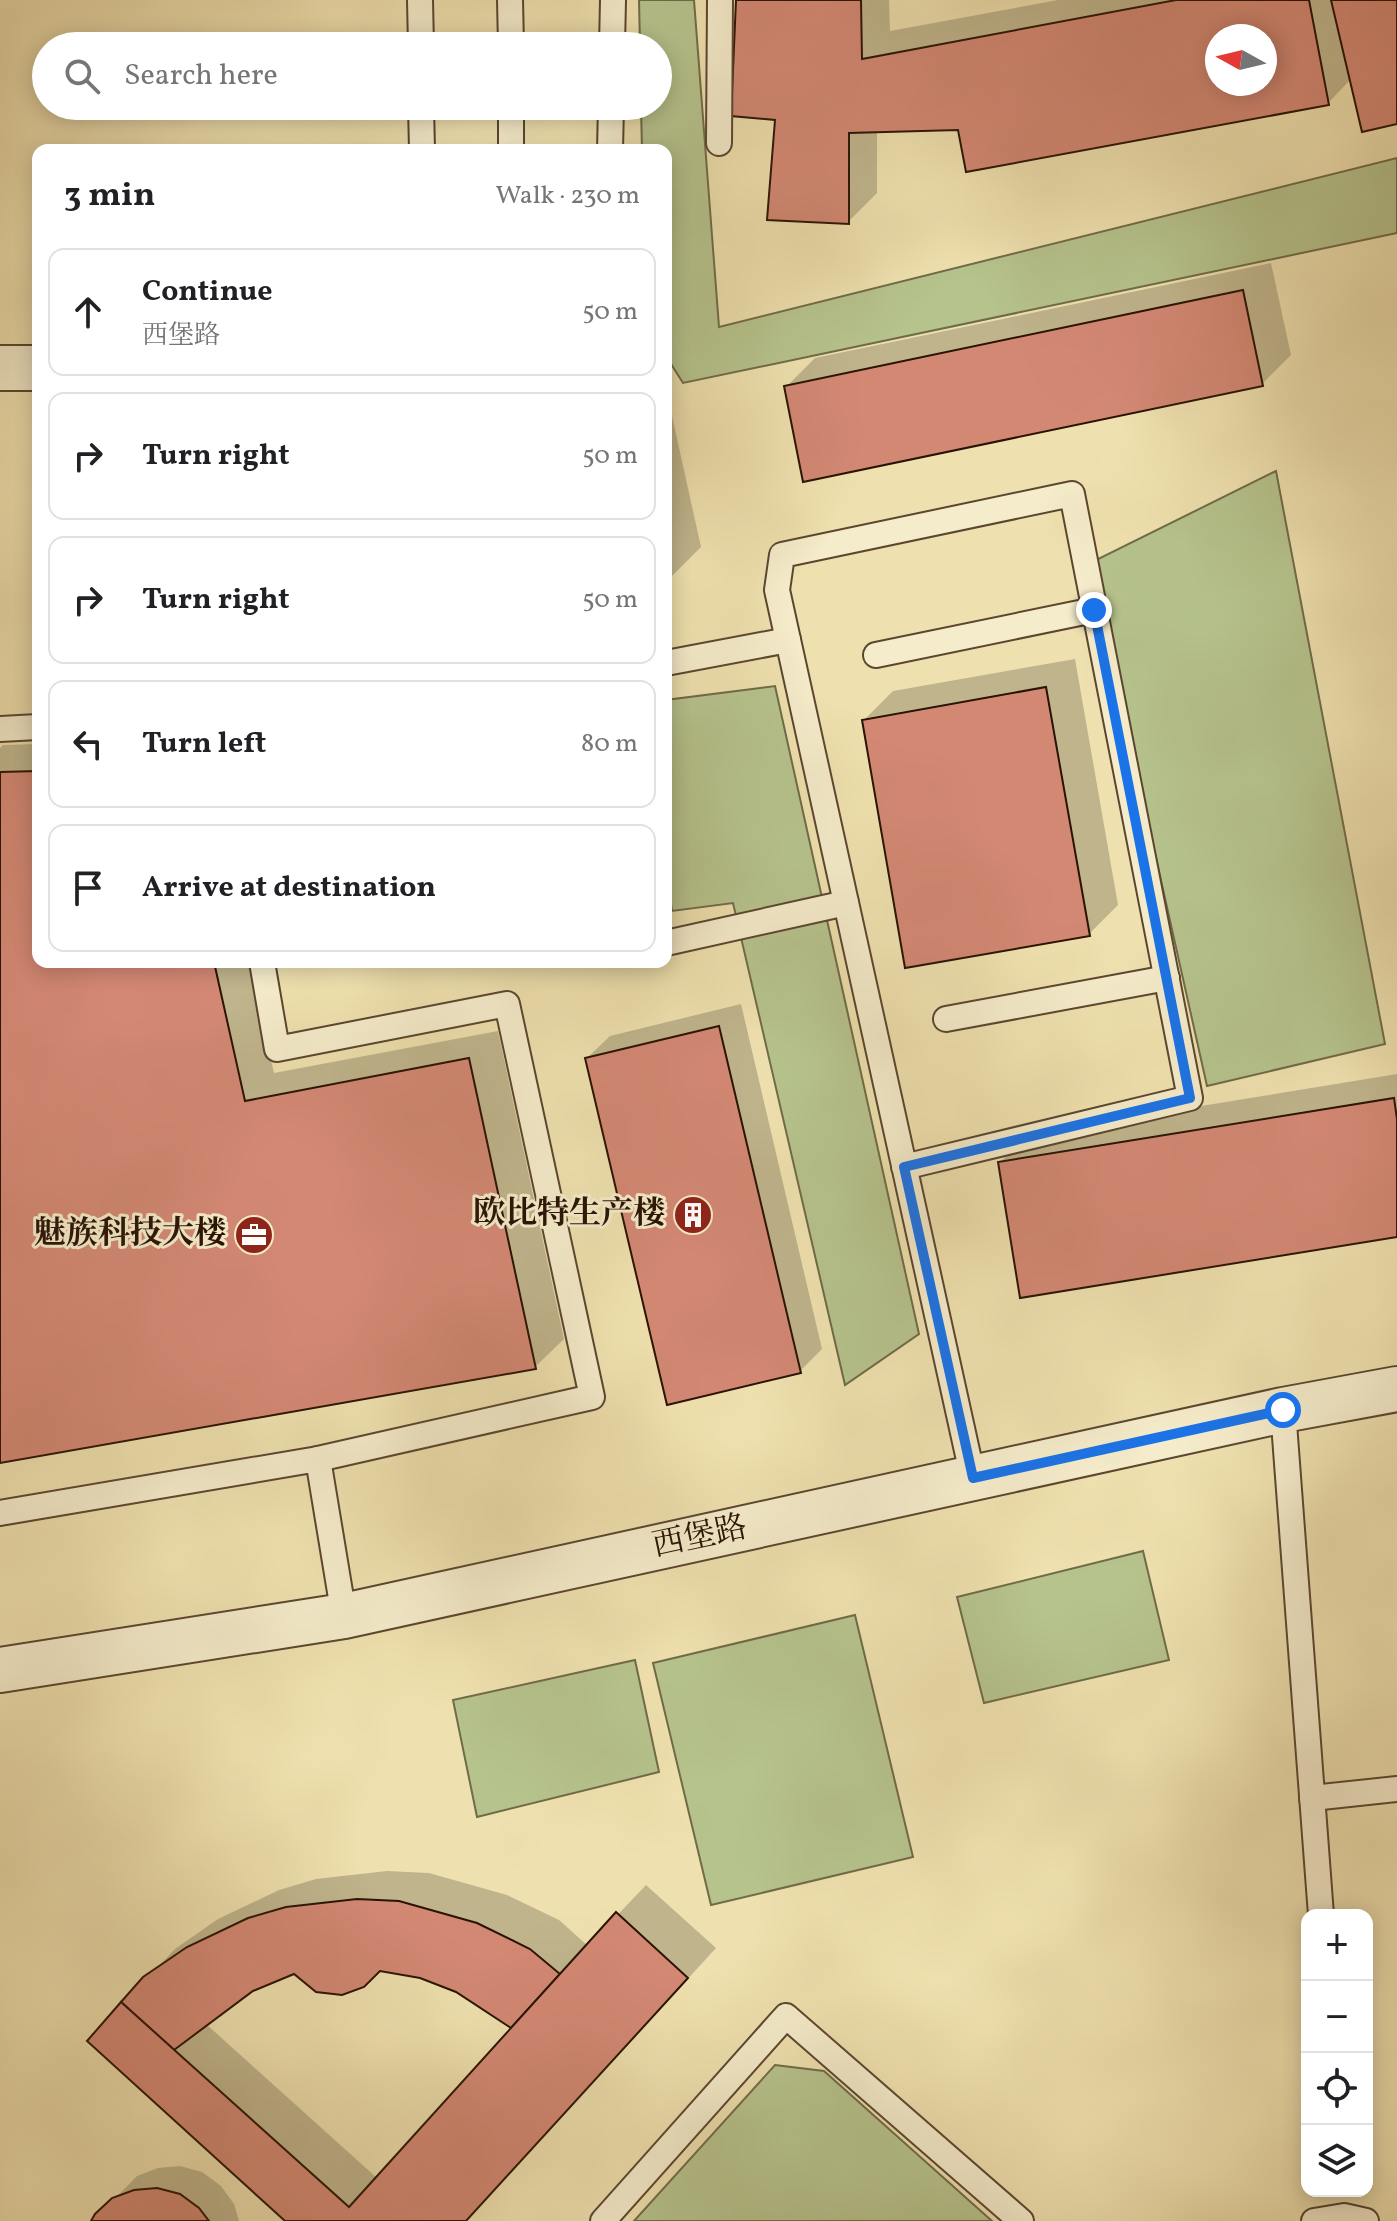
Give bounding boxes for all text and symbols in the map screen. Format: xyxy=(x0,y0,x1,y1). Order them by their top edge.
north arrow xyxy=(1205,24,1277,96)
search box xyxy=(32,32,672,120)
icon: search xyxy=(60,54,104,98)
text: Search here xyxy=(124,55,278,97)
text: 3 min xyxy=(64,173,155,220)
text: Walk · 230 m xyxy=(496,178,640,214)
text: Continue xyxy=(142,271,273,313)
icon: ahead xyxy=(66,290,110,334)
text: 50 m xyxy=(582,294,638,330)
text: 西堡路 xyxy=(142,318,220,354)
icon: right xyxy=(66,434,110,478)
text: Turn right xyxy=(142,435,290,477)
text: 50 m xyxy=(582,438,638,474)
icon: right xyxy=(66,578,110,622)
text: Turn right xyxy=(142,579,290,621)
text: 50 m xyxy=(582,582,638,618)
route end xyxy=(1076,592,1112,628)
icon: left xyxy=(66,722,110,766)
text: Turn left xyxy=(142,723,266,765)
text: 80 m xyxy=(581,726,638,762)
icon: arrive xyxy=(66,866,110,910)
text: Arrive at destination xyxy=(142,867,436,909)
place label: 欧比特生产楼 xyxy=(473,1193,665,1237)
building icon: 欧比特生产楼 xyxy=(672,1194,714,1236)
place label: 魅族科技大楼 xyxy=(34,1213,226,1257)
office icon: 魅族科技大楼 xyxy=(233,1214,275,1256)
route start xyxy=(1265,1392,1301,1428)
street label: 西堡路 xyxy=(648,1506,752,1570)
map controls xyxy=(1301,1909,1373,2197)
button: + xyxy=(1301,1909,1373,1981)
button: − xyxy=(1301,1981,1373,2053)
button: locate xyxy=(1301,2053,1373,2125)
button: layers xyxy=(1301,2125,1373,2197)

